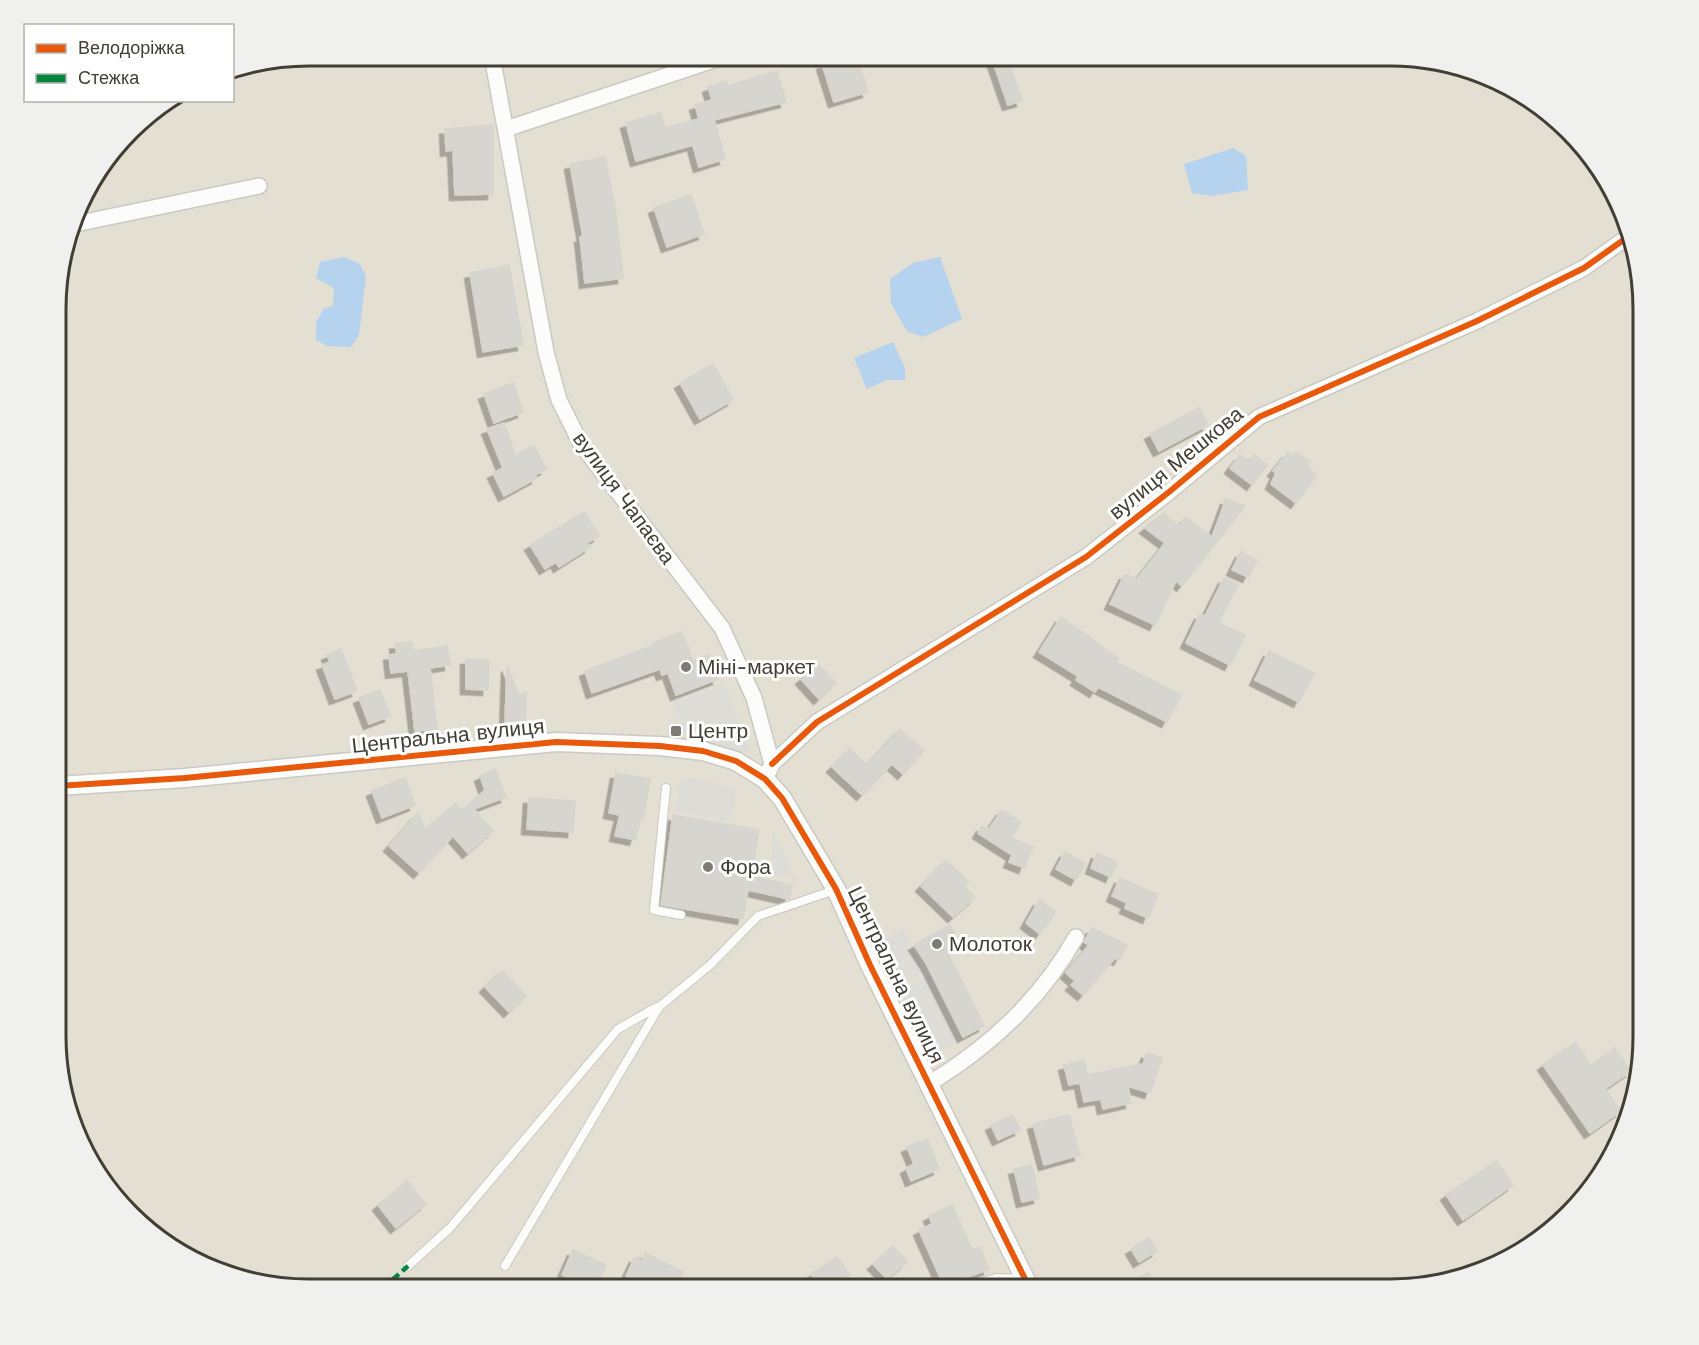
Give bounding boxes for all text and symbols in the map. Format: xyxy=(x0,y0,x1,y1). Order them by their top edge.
legend xyxy=(24,24,234,102)
text: Велодоріжка xyxy=(78,37,186,58)
text: Стежка xyxy=(78,67,140,88)
street label: вулиця Мешкова xyxy=(1104,401,1248,524)
street label: вулиця Чапаєва xyxy=(568,427,681,569)
place label: Міні-маркет xyxy=(698,654,815,679)
marker: Міні-маркет xyxy=(679,660,693,674)
street label: Центральна вулиця xyxy=(350,713,545,758)
place label: Центр xyxy=(688,718,748,743)
marker: Центр xyxy=(669,724,683,738)
place label: Фора xyxy=(720,854,771,879)
marker: Фора xyxy=(701,860,715,874)
street label: Центральна вулиця xyxy=(843,882,950,1067)
place label: Молоток xyxy=(949,931,1033,956)
marker: Молоток xyxy=(930,937,944,951)

